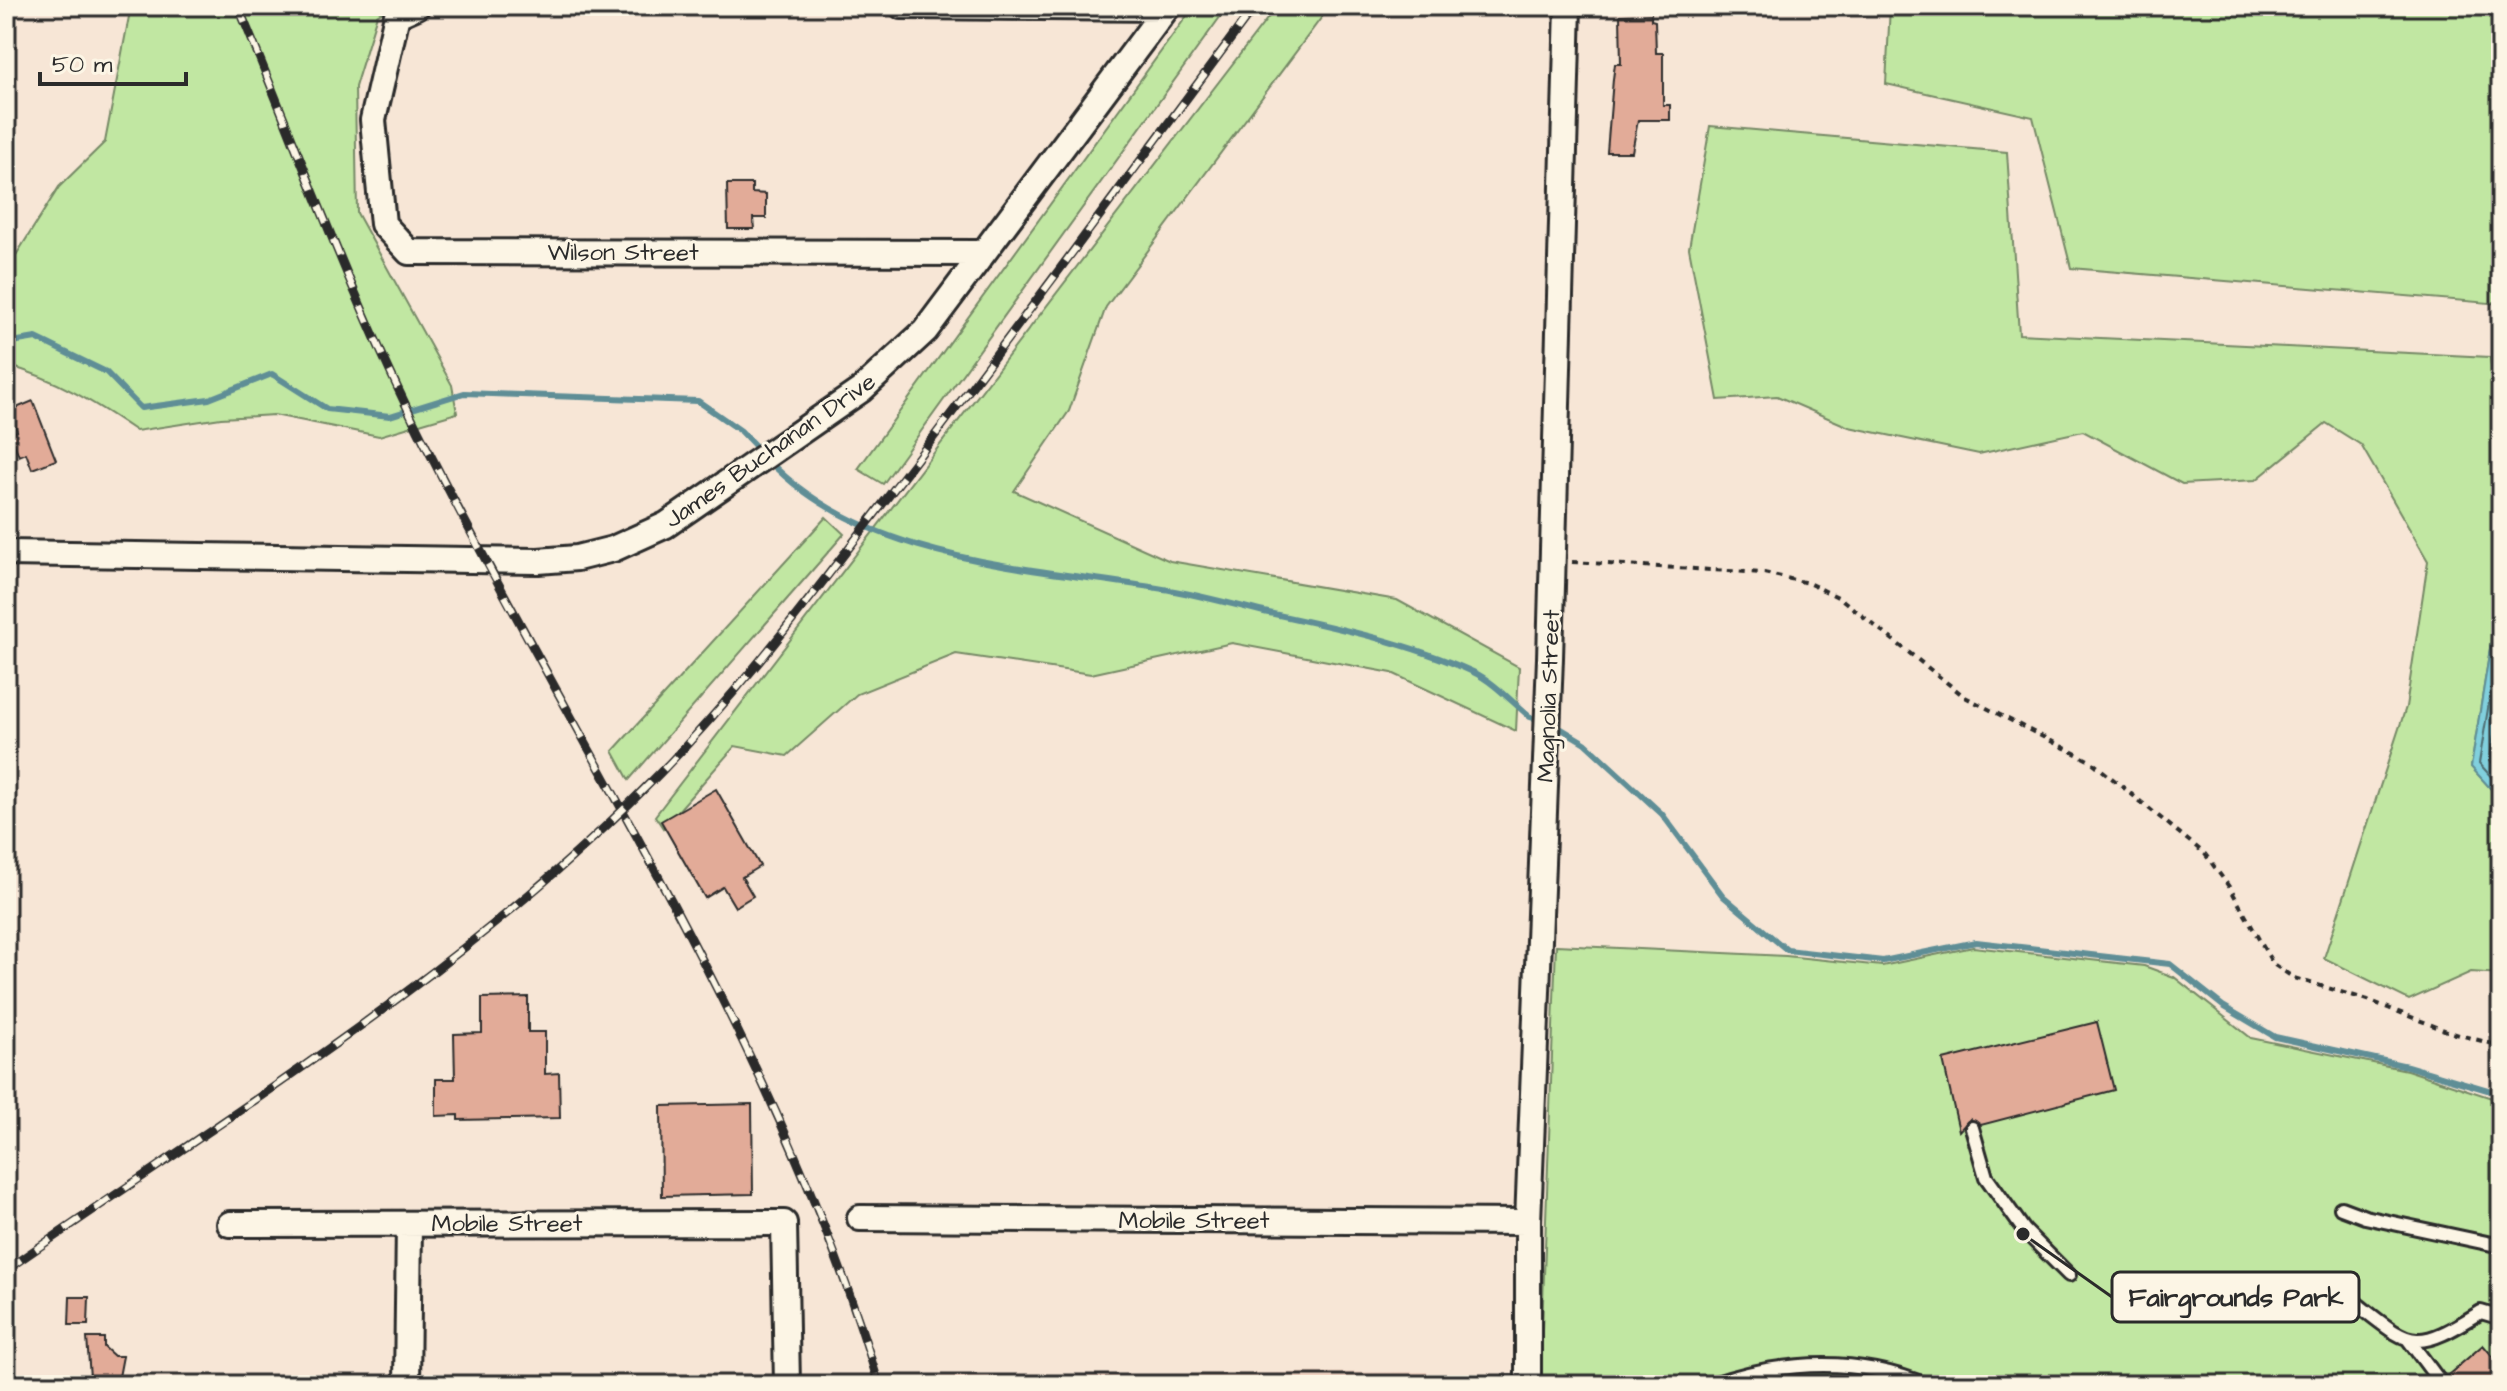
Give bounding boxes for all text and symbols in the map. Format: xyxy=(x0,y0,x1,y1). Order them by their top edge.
scale bar xyxy=(40,36,186,86)
text: 50 m xyxy=(52,48,113,82)
street label: Wilson Street xyxy=(547,236,699,270)
street label: James Buchanan Drive xyxy=(658,365,883,537)
street label: Magnolia Street xyxy=(1529,609,1570,783)
street label: Mobile Street xyxy=(1119,1204,1270,1238)
street label: Mobile Street xyxy=(432,1207,583,1241)
callout: Fairgrounds Park xyxy=(2112,1272,2359,1322)
text: Fairgrounds Park xyxy=(2128,1280,2345,1319)

